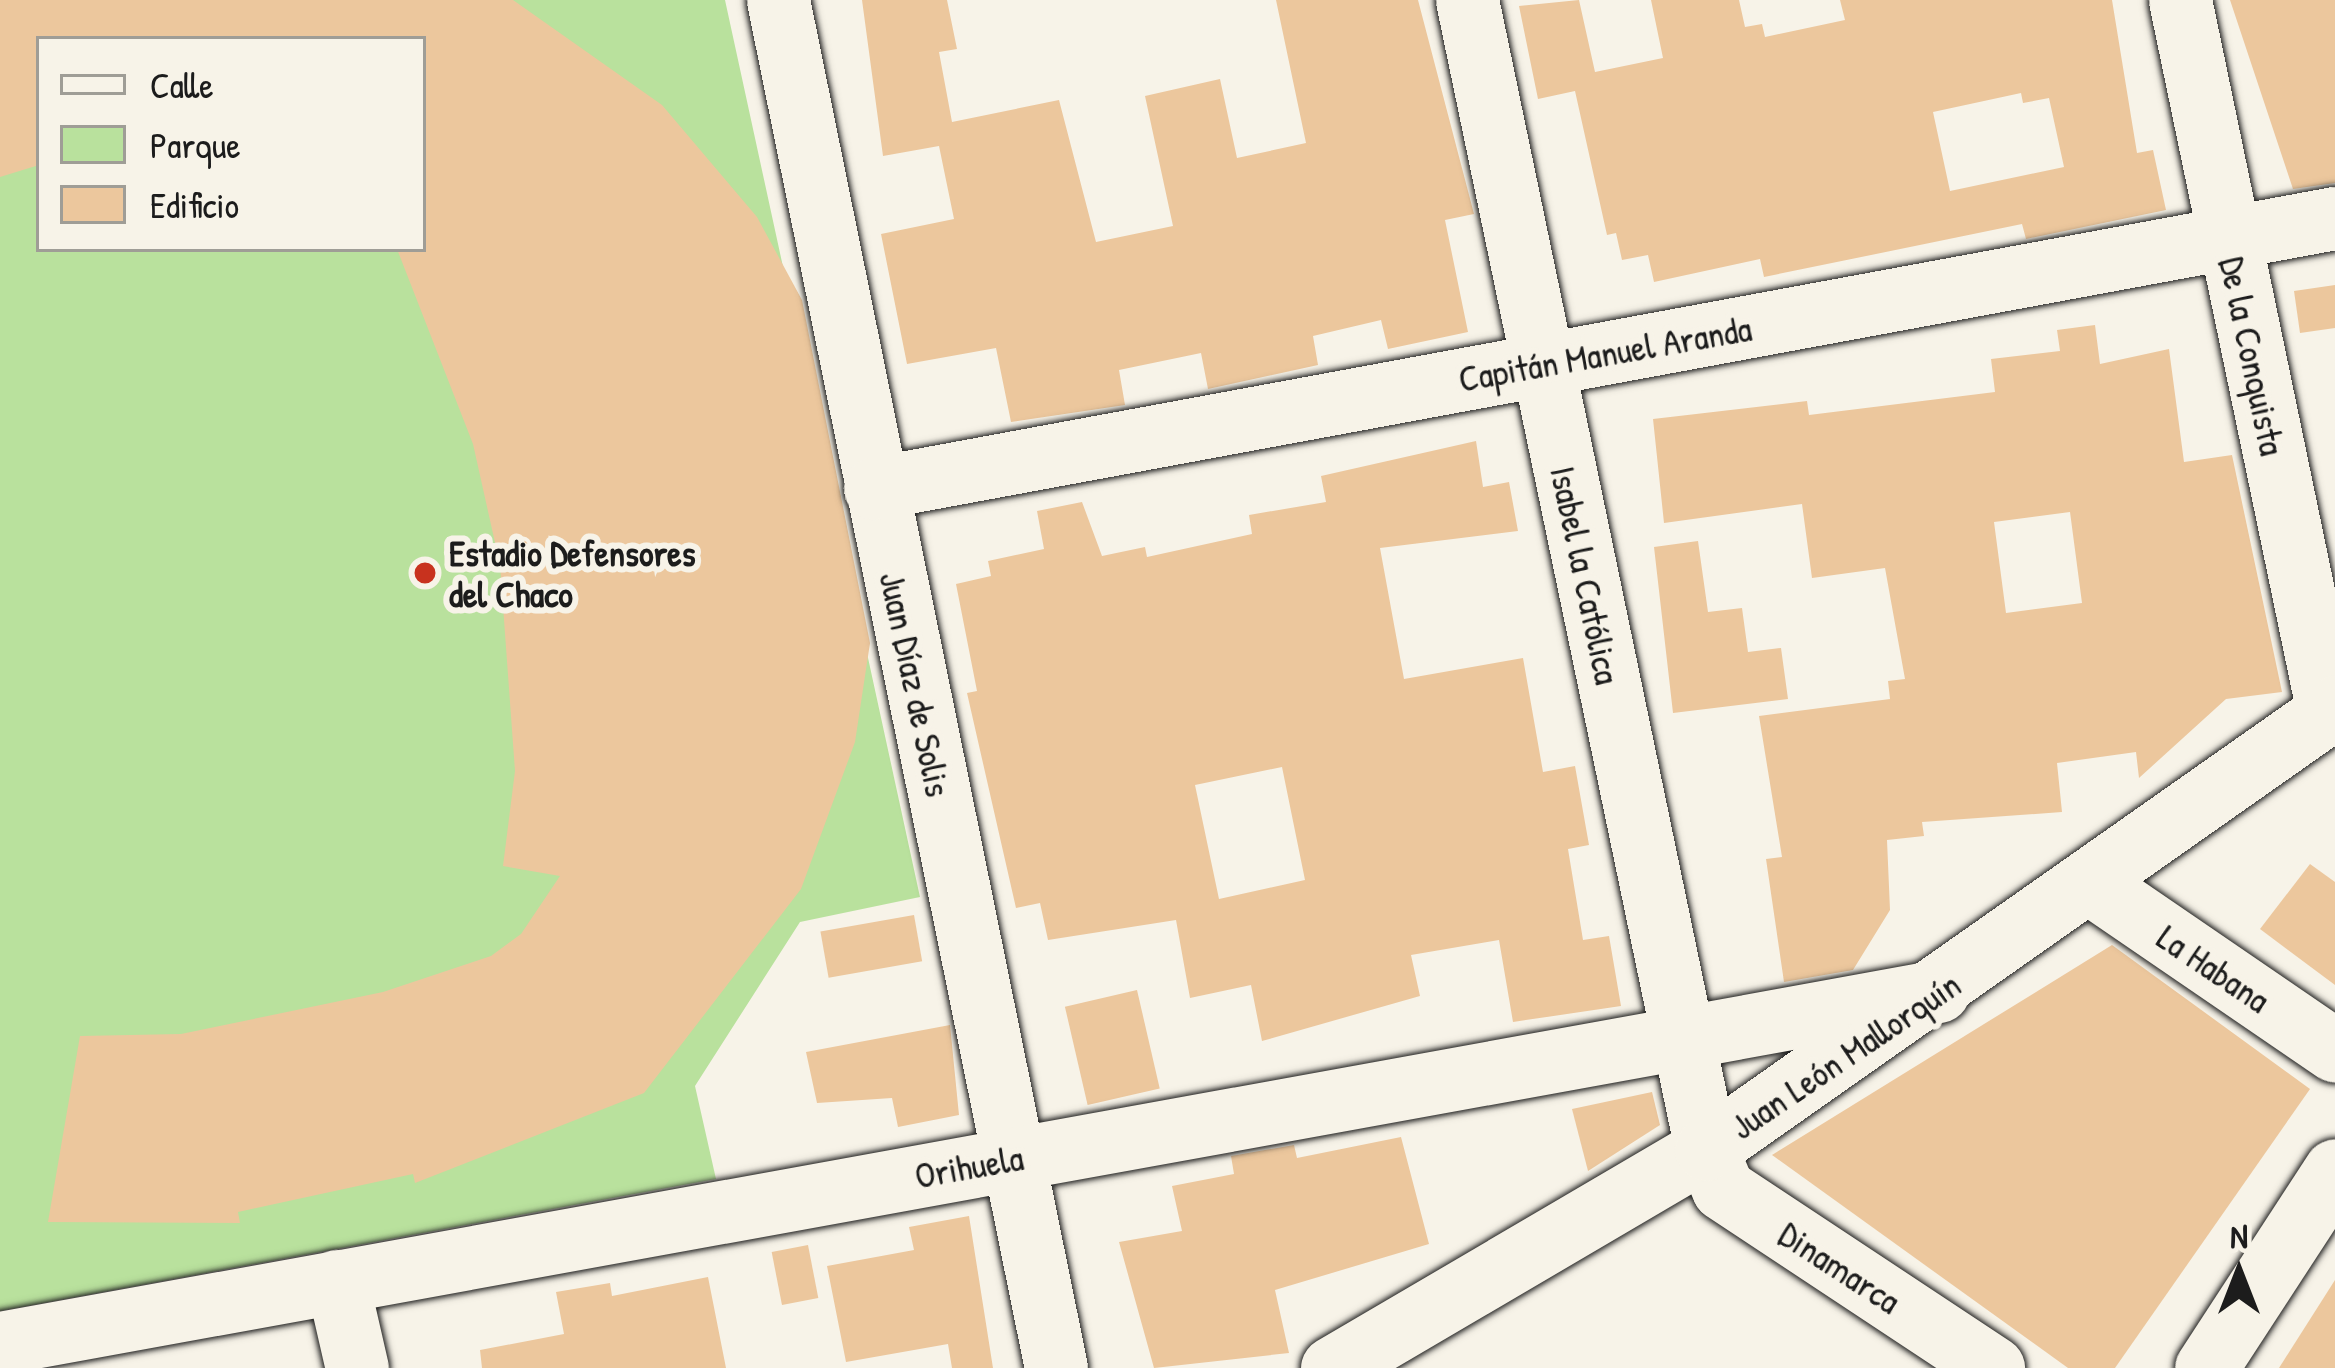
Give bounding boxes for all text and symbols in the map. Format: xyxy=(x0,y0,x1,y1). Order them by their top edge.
legend xyxy=(36,36,426,252)
text: Calle xyxy=(150,60,214,109)
text: Parque xyxy=(150,120,241,169)
text: Edificio xyxy=(150,180,239,229)
street label: De la Conquista xyxy=(2211,253,2295,459)
street label: Capitán Manuel Aranda xyxy=(1455,306,1755,400)
street label: Isabel la Católica xyxy=(1542,462,1630,688)
place label: Estadio Defensores del Chaco xyxy=(449,530,696,615)
marker: Estadio Defensores del Chaco xyxy=(412,560,438,586)
street label: Juan Díaz de Solis xyxy=(871,568,961,800)
street label: La Habana xyxy=(2150,915,2278,1021)
street label: Juan León Mallorquín xyxy=(1722,962,1968,1148)
street label: Orihuela xyxy=(911,1135,1027,1197)
street label: Dinamarca xyxy=(1771,1212,1909,1322)
north arrow xyxy=(2179,1212,2299,1332)
text: N xyxy=(2230,1214,2248,1258)

